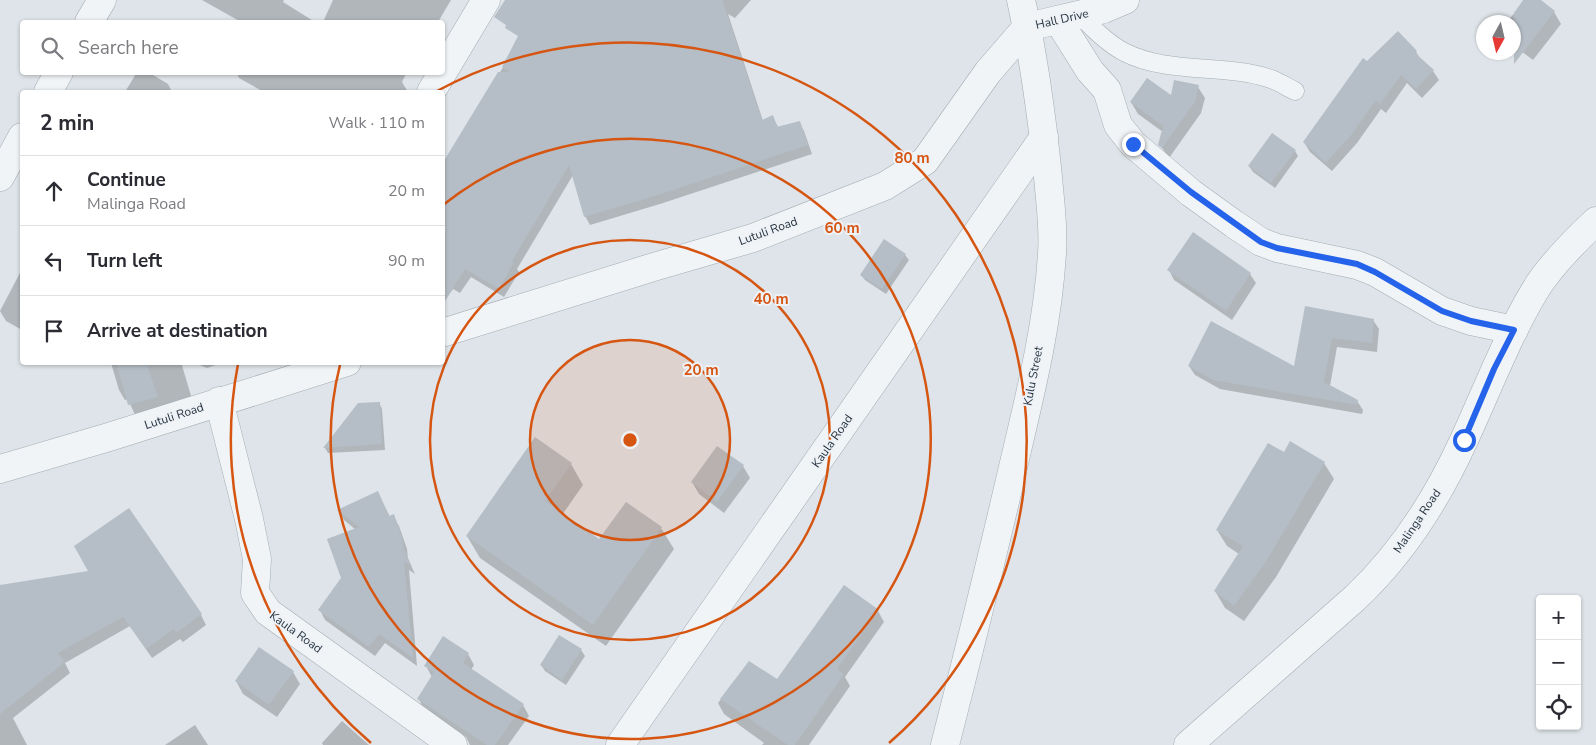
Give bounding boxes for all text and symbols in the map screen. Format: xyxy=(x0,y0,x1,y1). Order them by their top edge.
street label: Hall Drive xyxy=(1034,5,1090,33)
north arrow xyxy=(1476,15,1521,60)
search box xyxy=(20,20,445,75)
icon: search xyxy=(38,34,66,62)
text: Search here xyxy=(78,35,179,61)
text: 2 min xyxy=(40,109,94,137)
text: Walk · 110 m xyxy=(329,112,425,134)
route end xyxy=(1122,133,1145,156)
text: 80 m xyxy=(894,148,930,168)
text: Continue xyxy=(87,167,166,193)
icon: ahead xyxy=(40,177,68,205)
text: 20 m xyxy=(388,180,425,202)
text: Malinga Road xyxy=(87,193,186,215)
street label: Lutuli Road xyxy=(736,213,800,249)
text: 60 m xyxy=(824,218,860,238)
icon: left xyxy=(40,247,68,275)
text: Turn left xyxy=(87,248,162,274)
text: 90 m xyxy=(388,250,425,272)
text: 40 m xyxy=(753,289,789,309)
icon: arrive xyxy=(40,317,68,345)
text: Arrive at destination xyxy=(87,318,268,344)
street label: Kulu Street xyxy=(1019,344,1047,407)
text: 20 m xyxy=(683,360,719,380)
street label: Lutuli Road xyxy=(142,399,206,433)
street label: Kaula Road xyxy=(808,411,856,471)
route start xyxy=(1453,429,1476,452)
centre of rings xyxy=(621,431,639,449)
street label: Malinga Road xyxy=(1390,486,1444,556)
map controls xyxy=(1536,595,1581,730)
button: + xyxy=(1536,595,1581,640)
street label: Kaula Road xyxy=(266,607,326,657)
button: − xyxy=(1536,640,1581,685)
button: locate xyxy=(1536,685,1581,730)

